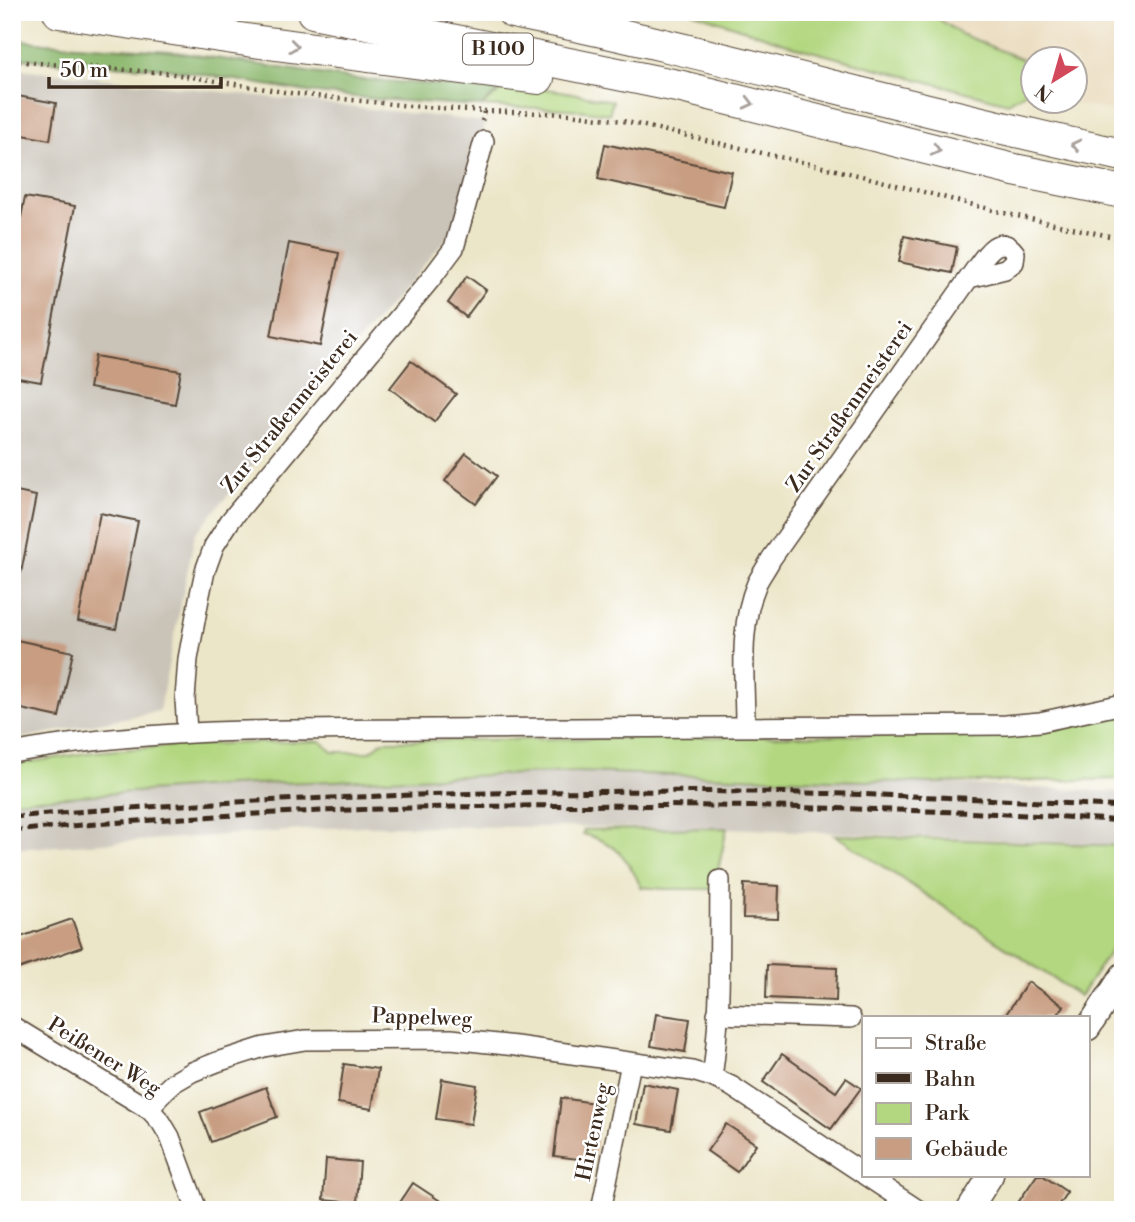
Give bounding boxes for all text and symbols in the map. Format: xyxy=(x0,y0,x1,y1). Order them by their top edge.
road number: B 100 xyxy=(463,34,533,64)
one-way arrow xyxy=(288,39,300,54)
scale bar xyxy=(49,46,220,90)
north arrow xyxy=(1020,46,1090,116)
text: 50 m xyxy=(60,58,108,84)
text: N xyxy=(1031,79,1058,107)
one-way arrow xyxy=(743,95,755,109)
one-way arrow xyxy=(1070,138,1082,153)
one-way arrow xyxy=(930,142,942,156)
street label: Zur Straßenmeisterei xyxy=(781,316,919,497)
street label: Zur Straßenmeisterei xyxy=(216,325,364,499)
street label: Pappelweg xyxy=(371,1003,473,1033)
street label: Peißener Weg xyxy=(43,1012,166,1102)
legend xyxy=(862,1016,1090,1176)
text: Straße xyxy=(925,1031,987,1057)
text: Bahn xyxy=(924,1067,976,1093)
street label: Hirtenweg xyxy=(571,1080,617,1183)
text: Park xyxy=(925,1101,970,1127)
text: Gebäude xyxy=(925,1137,1008,1163)

